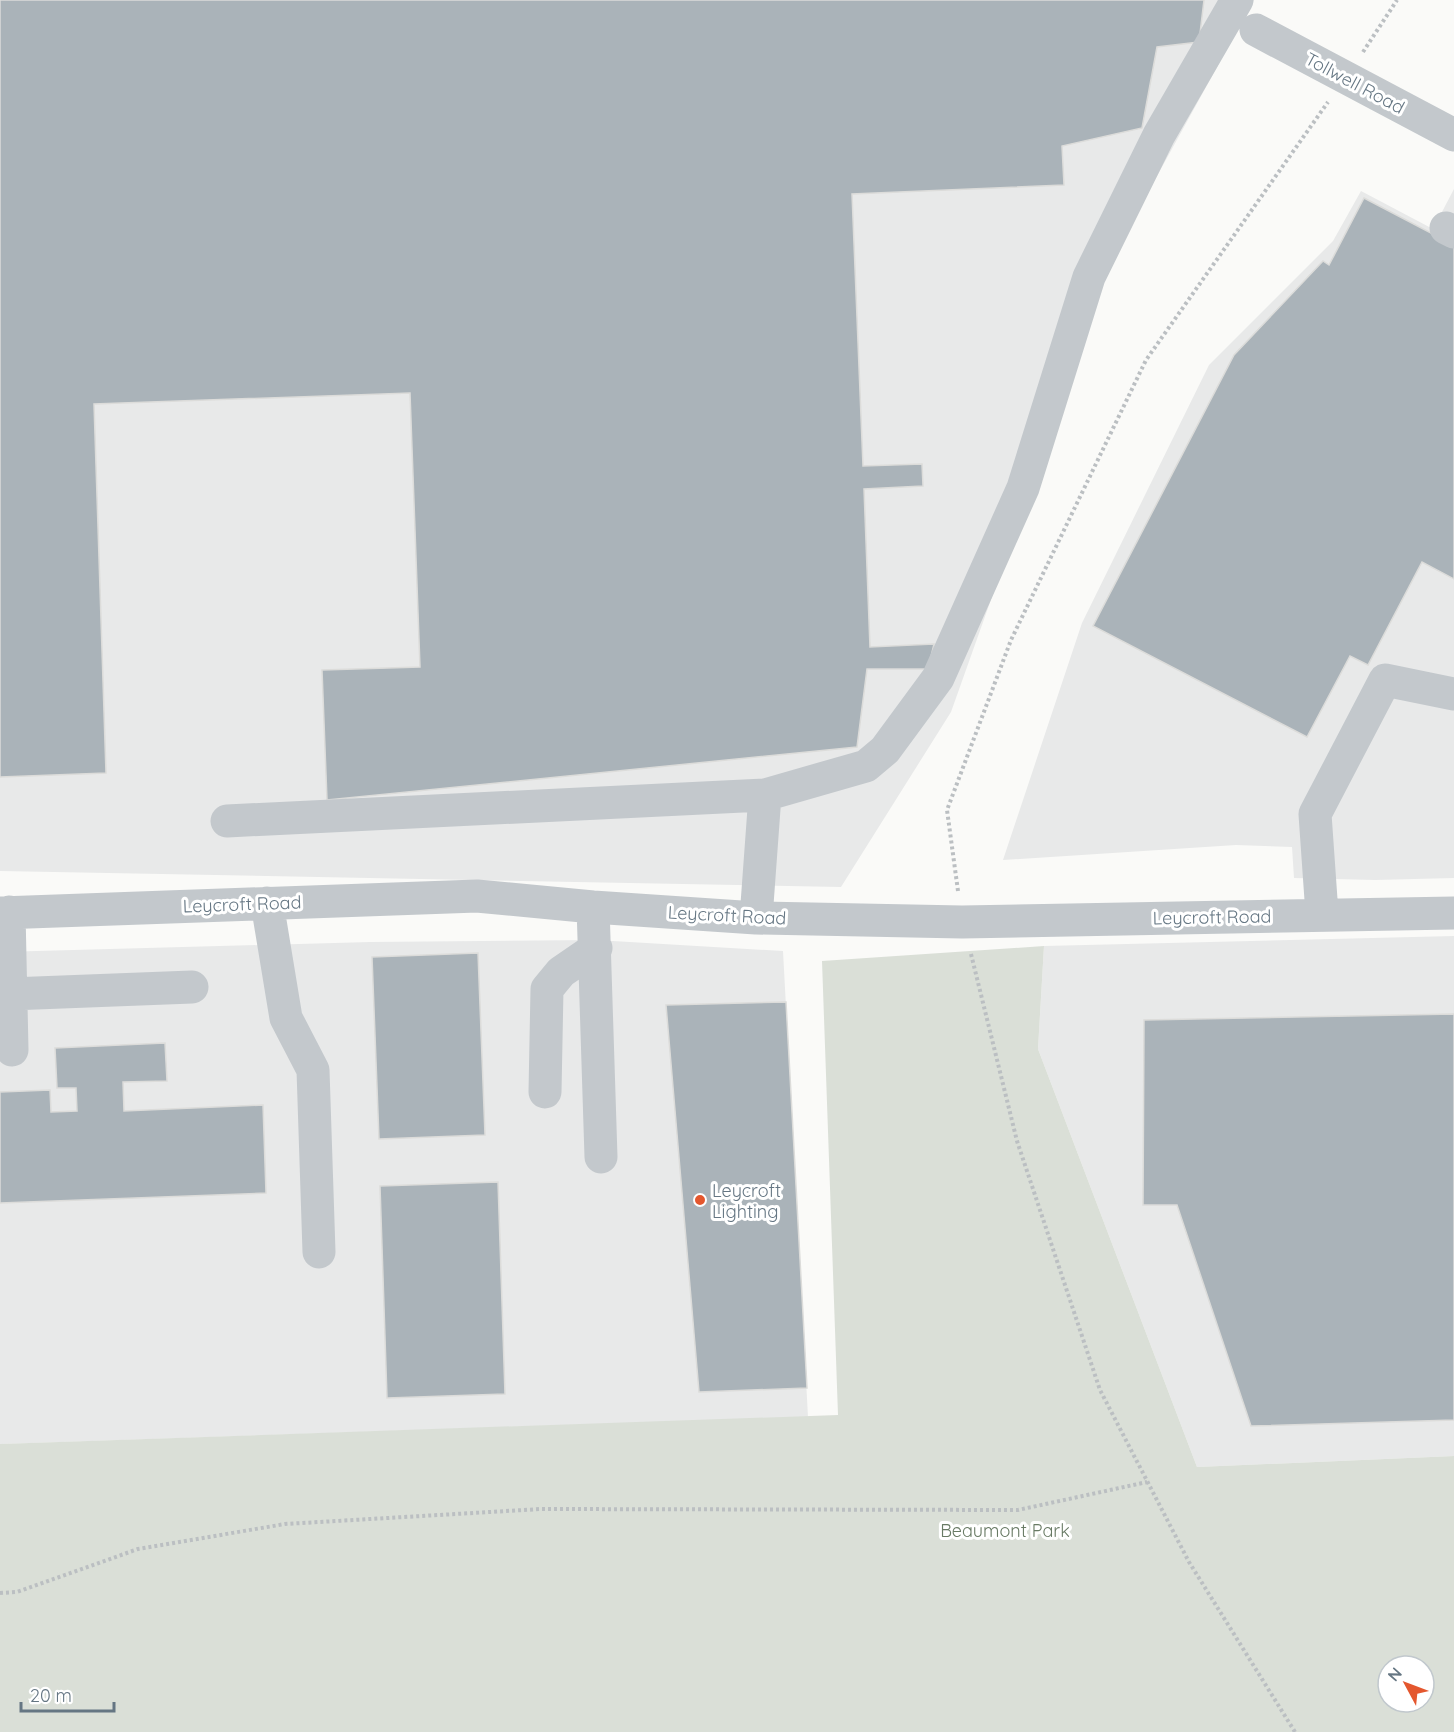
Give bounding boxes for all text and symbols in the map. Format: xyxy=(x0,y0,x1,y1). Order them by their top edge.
street label: Tollwell Road xyxy=(1301,47,1409,119)
street label: Leycroft Road xyxy=(182,890,302,918)
street label: Leycroft Road xyxy=(667,900,787,930)
street label: Leycroft Road xyxy=(1152,904,1272,930)
place label: Leycroft Lighting xyxy=(712,1179,781,1223)
marker: Leycroft Lighting xyxy=(693,1193,707,1207)
park label: Beaumont Park xyxy=(940,1519,1070,1542)
north arrow xyxy=(1376,1654,1436,1714)
text: N xyxy=(1383,1663,1406,1685)
scale bar xyxy=(21,1675,114,1713)
text: 20 m xyxy=(30,1684,72,1707)

